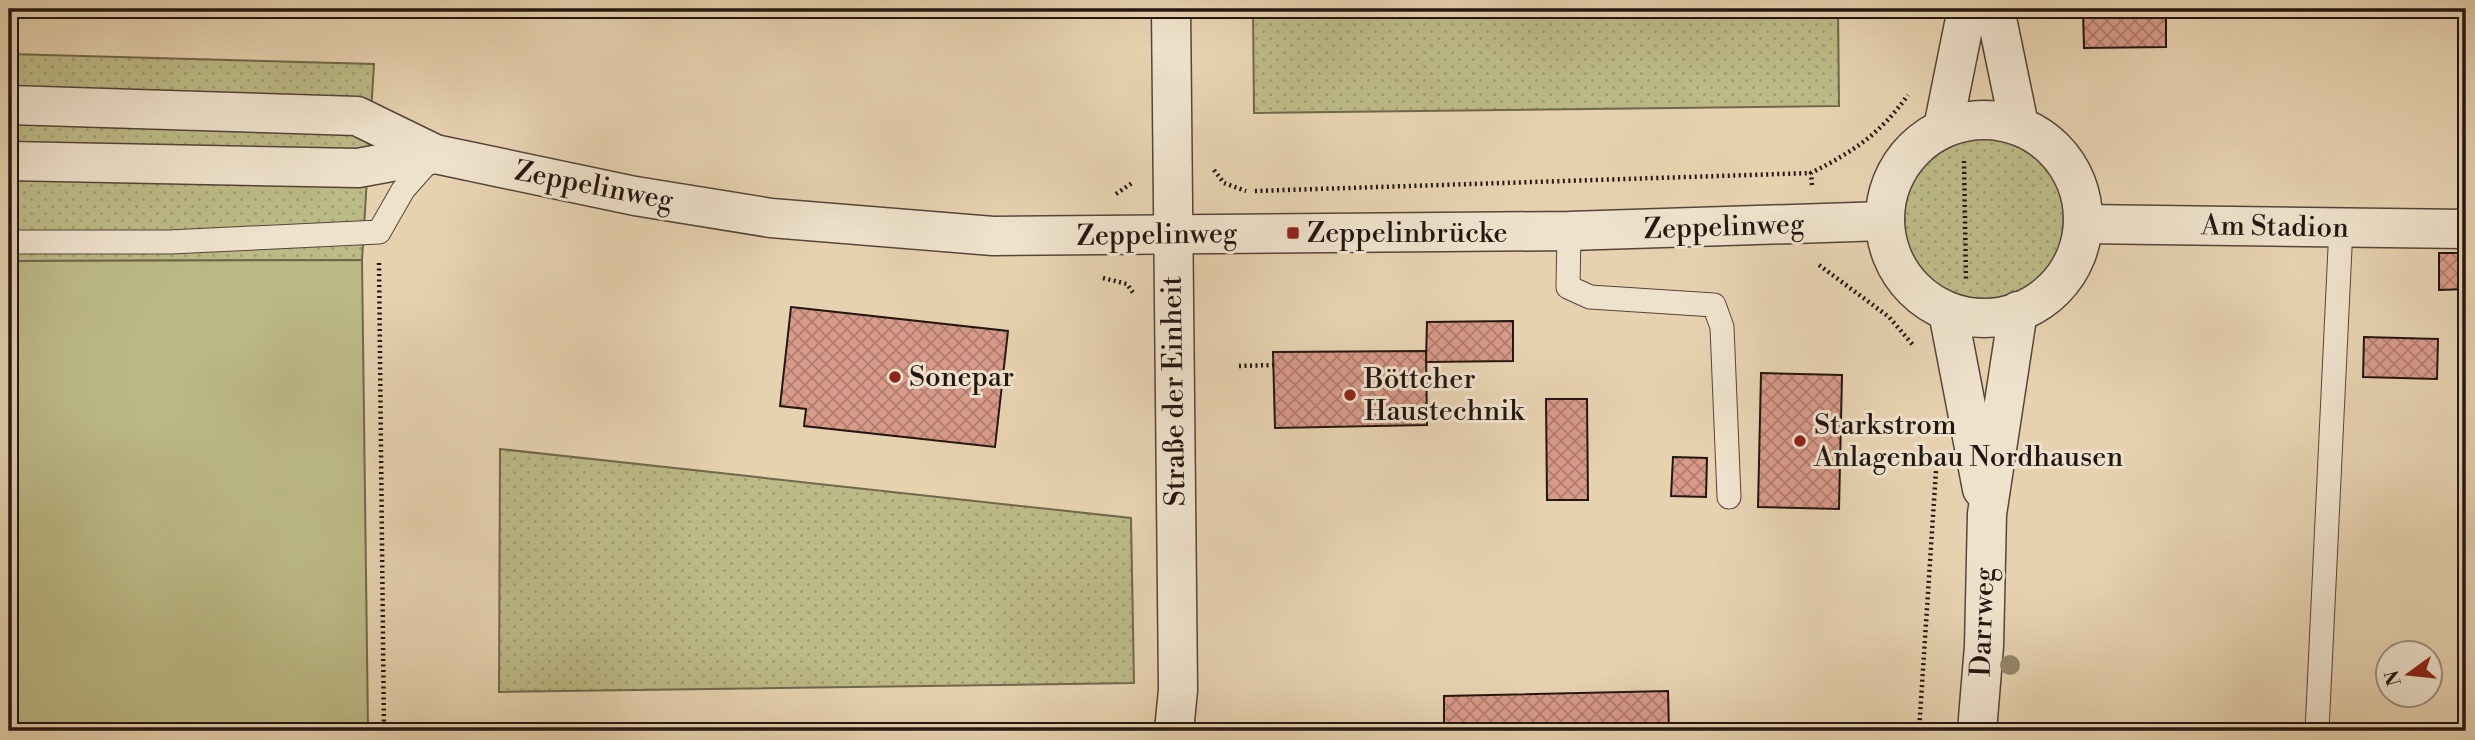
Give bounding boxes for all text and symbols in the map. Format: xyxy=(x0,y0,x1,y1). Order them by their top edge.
street label: Zeppelinweg xyxy=(512,153,677,219)
street label: Zeppelinweg xyxy=(1643,207,1805,247)
street label: Am Stadion xyxy=(2200,208,2349,246)
street label: Zeppelinweg xyxy=(1076,216,1238,254)
place label: Zeppelinbrücke xyxy=(1307,216,1508,251)
marker: Zeppelinbrücke xyxy=(1285,225,1301,241)
street label: Straße der Einheit xyxy=(1154,275,1194,507)
place label: Sonepar xyxy=(909,360,1014,395)
place label: Böttcher Haustechnik xyxy=(1363,362,1525,429)
marker: Sonepar xyxy=(887,369,903,385)
marker: Böttcher Haustechnik xyxy=(1342,387,1358,403)
place label: Starkstrom Anlagenbau Nordhausen xyxy=(1813,408,2123,475)
marker: Starkstrom Anlagenbau Nordhausen xyxy=(1792,433,1808,449)
street label: Darrweg xyxy=(1964,566,2002,677)
north arrow xyxy=(2374,638,2444,708)
text: N xyxy=(2380,668,2407,689)

